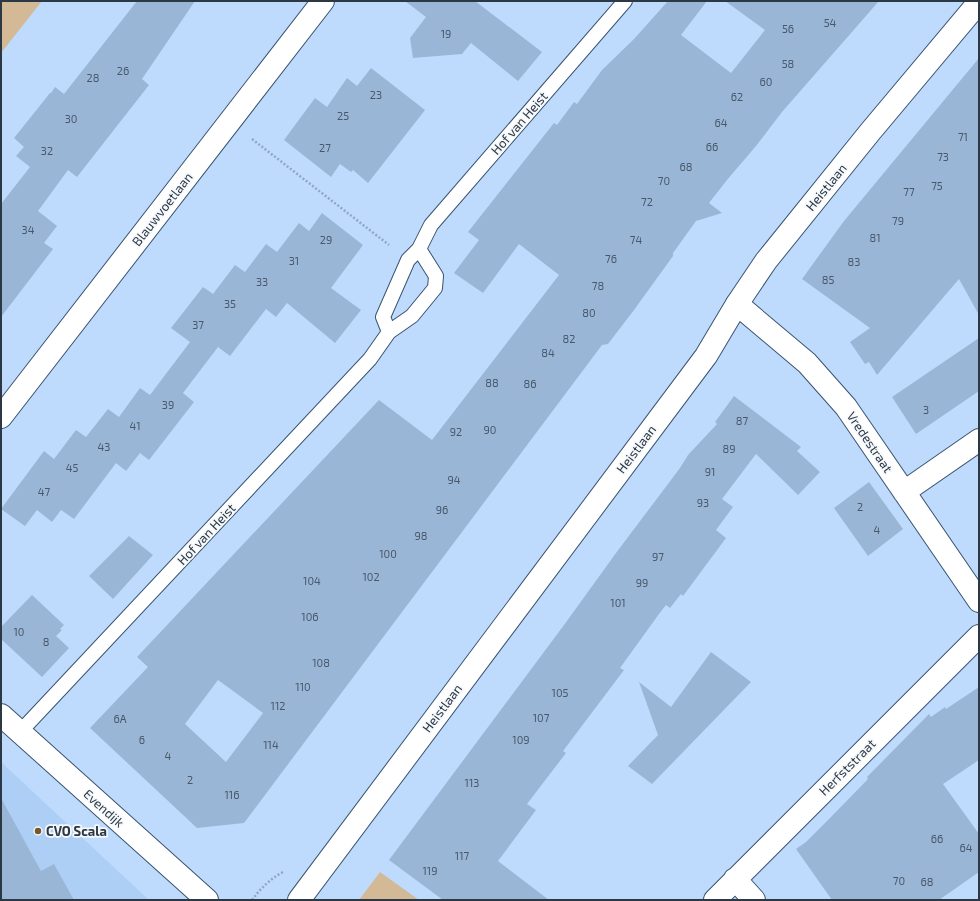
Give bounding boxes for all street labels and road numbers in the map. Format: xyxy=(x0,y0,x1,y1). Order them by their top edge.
street label: Hof van Heist xyxy=(487,88,551,158)
street label: Heistlaan xyxy=(802,160,850,214)
street label: Blauwvoetlaan xyxy=(128,169,196,249)
street label: Vredestraat xyxy=(844,408,896,476)
street label: Heistlaan xyxy=(613,422,659,476)
street label: Hof van Heist xyxy=(173,500,239,568)
street label: Heistlaan xyxy=(419,681,465,735)
street label: Herfststraat xyxy=(815,735,879,799)
street label: Evendijk xyxy=(80,786,128,831)

